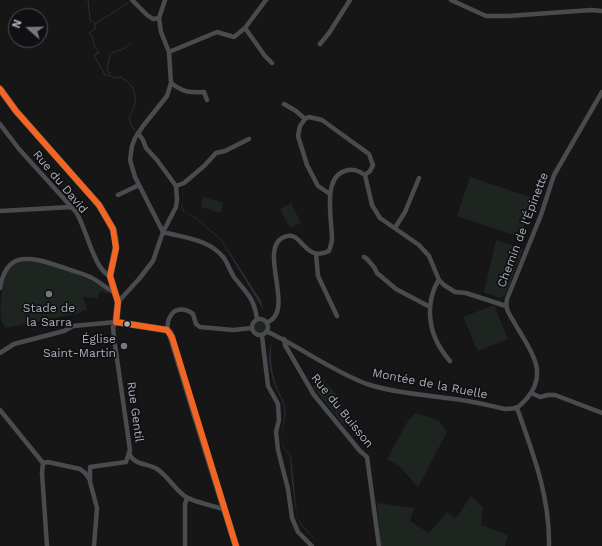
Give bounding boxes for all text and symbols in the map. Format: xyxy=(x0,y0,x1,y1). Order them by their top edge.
north arrow xyxy=(8,8,48,48)
text: N xyxy=(10,18,25,30)
street label: Rue du David xyxy=(30,148,90,216)
street label: Chemin de l'Épinette xyxy=(494,170,552,290)
marker: Stade de la Sarra xyxy=(44,289,54,299)
place label: Stade de la Sarra xyxy=(23,301,75,329)
unlabelled marker xyxy=(122,319,132,329)
place label: Église Saint-Martin xyxy=(43,332,116,360)
marker: Église Saint-Martin xyxy=(119,341,129,351)
street label: Montée de la Ruelle xyxy=(371,366,489,402)
street label: Rue du Buisson xyxy=(308,371,376,451)
street label: Rue Gentil xyxy=(124,381,146,443)

